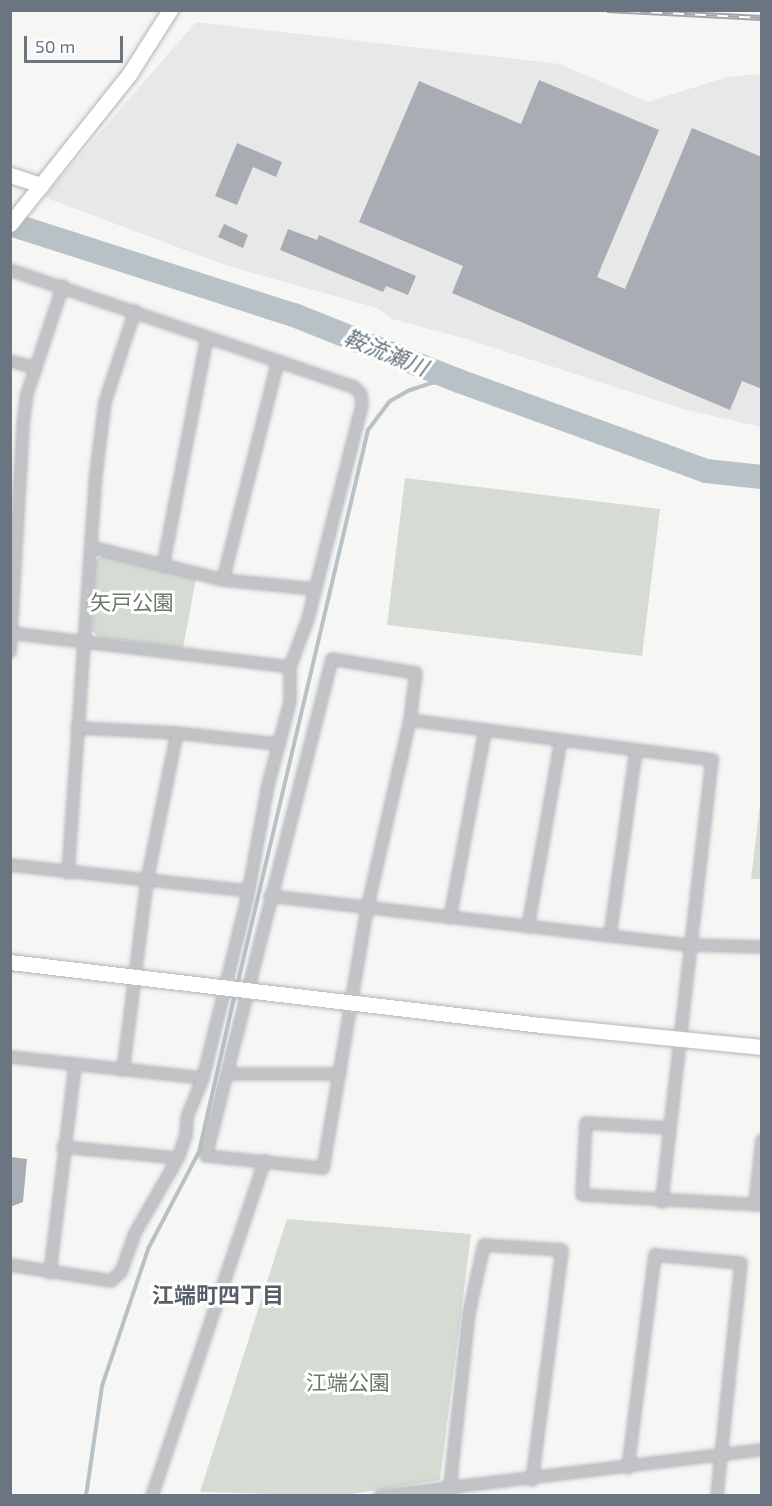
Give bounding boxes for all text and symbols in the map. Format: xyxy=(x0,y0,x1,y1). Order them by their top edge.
scale bar xyxy=(27,24,126,62)
text: 50 m xyxy=(35,35,75,57)
water label: 鞍流瀬川 xyxy=(340,323,432,381)
park label: 矢戸公園 xyxy=(90,589,174,615)
district label: 江端町四丁目 xyxy=(152,1282,284,1308)
park label: 江端公園 xyxy=(306,1369,390,1395)

